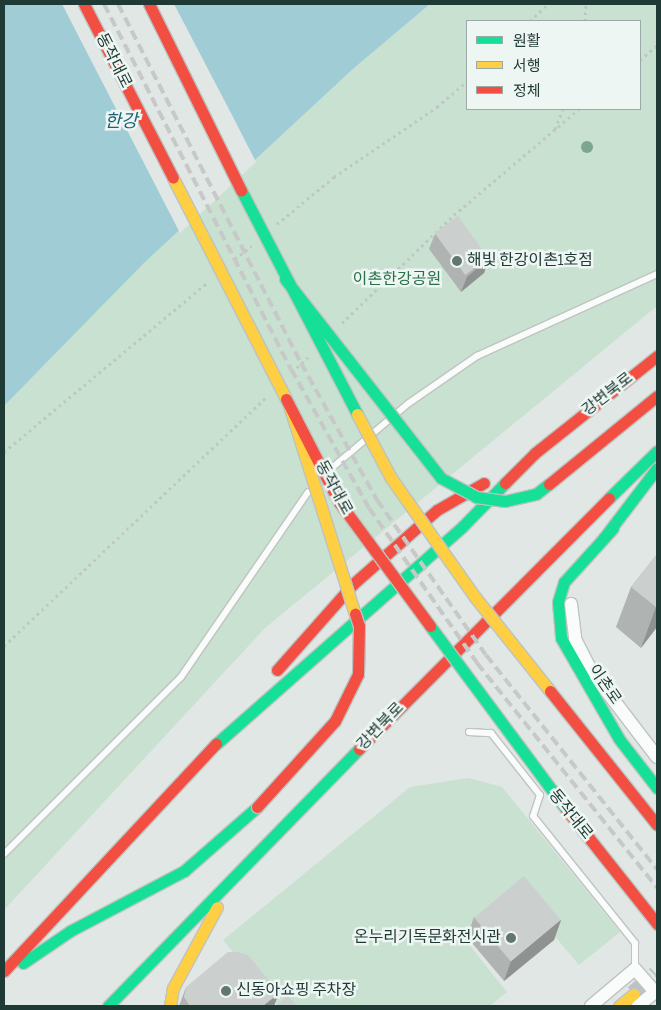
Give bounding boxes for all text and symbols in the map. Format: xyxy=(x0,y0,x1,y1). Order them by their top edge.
legend xyxy=(466,20,641,110)
street label: 동작대로 xyxy=(91,30,135,92)
text: 원활 xyxy=(513,32,541,51)
text: 서행 xyxy=(513,57,541,76)
text: 정체 xyxy=(513,82,541,101)
water label: 한강 xyxy=(104,111,138,133)
place label: 해빛 한강이촌1호점 xyxy=(467,251,593,271)
marker: 해빛 한강이촌1호점 xyxy=(451,255,463,267)
park label: 이촌한강공원 xyxy=(353,270,441,290)
street label: 강변북로 xyxy=(579,369,637,421)
street label: 동작대로 xyxy=(310,458,356,518)
street label: 이촌로 xyxy=(583,661,625,709)
street label: 강변북로 xyxy=(354,699,408,755)
street label: 동작대로 xyxy=(544,786,596,844)
place label: 온누리기독문화전시관 xyxy=(354,928,501,948)
marker: 온누리기독문화전시관 xyxy=(505,932,517,944)
place label: 신동아쇼핑 주차장 xyxy=(236,981,356,1001)
marker: 신동아쇼핑 주차장 xyxy=(220,985,232,997)

